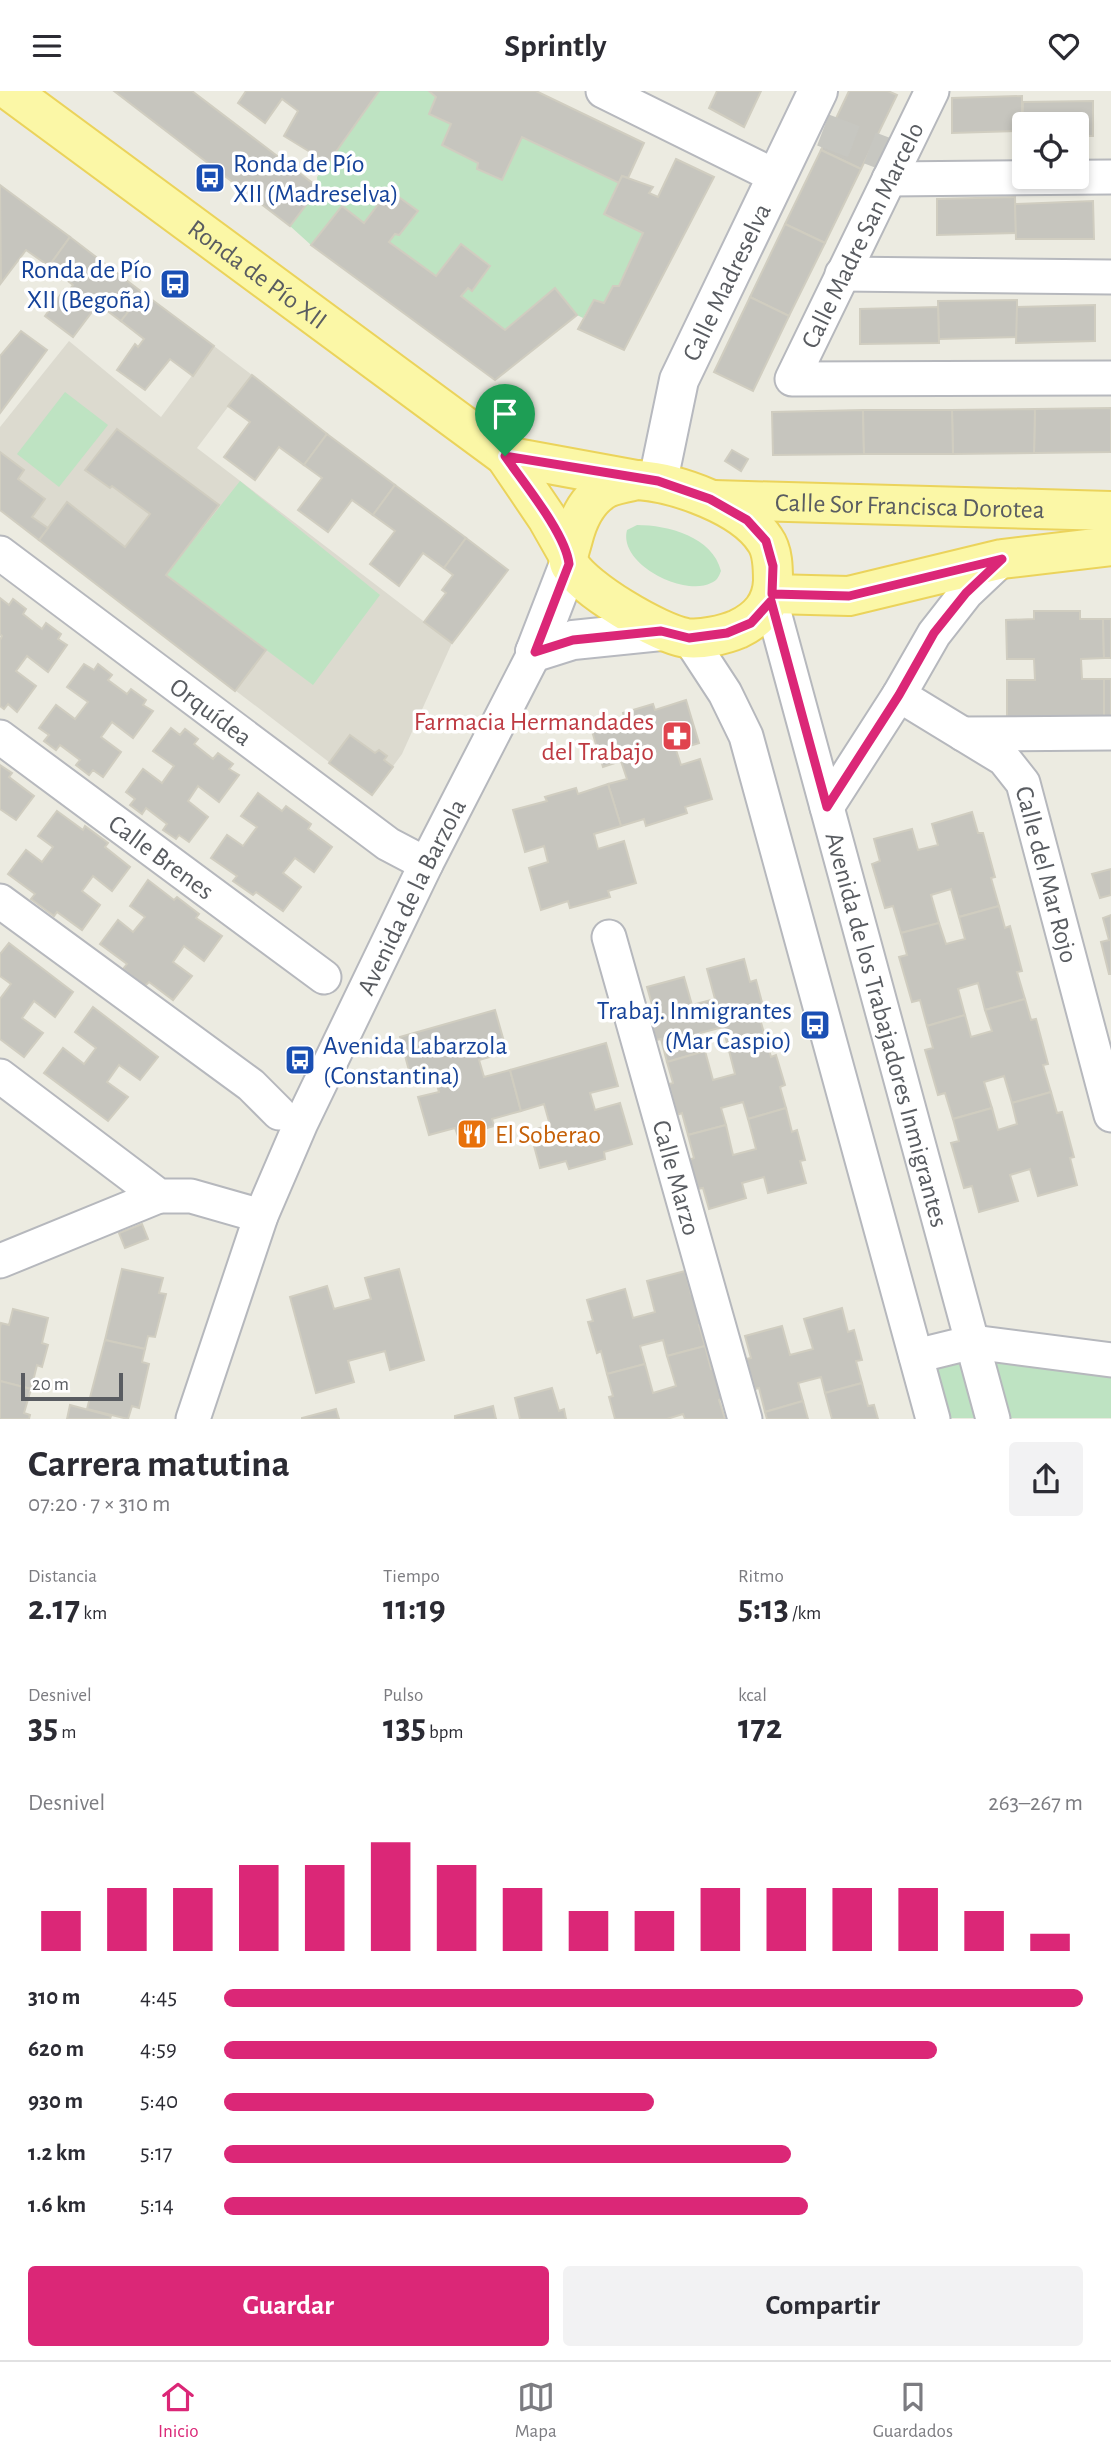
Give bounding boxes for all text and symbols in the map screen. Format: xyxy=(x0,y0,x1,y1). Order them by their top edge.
icon: menu xyxy=(28,27,66,65)
icon: heart xyxy=(1045,27,1083,65)
text: Sprintly xyxy=(504,30,607,62)
map controls xyxy=(1012,112,1089,189)
button: locate xyxy=(1012,112,1089,189)
street label: Calle Madre San Marcelo xyxy=(797,118,929,352)
place label: Ronda de Pío XII (Madreselva) xyxy=(233,151,399,207)
bus stop icon: Ronda de Pío XII (Madreselva) xyxy=(193,161,227,195)
street label: Calle Madreselva xyxy=(678,199,776,365)
street label: Ronda de Pío XII xyxy=(183,215,332,334)
place label: Ronda de Pío XII (Begoña) xyxy=(20,257,152,313)
bus stop icon: Ronda de Pío XII (Begoña) xyxy=(158,267,192,301)
pin xyxy=(475,384,535,456)
icon: arrive xyxy=(486,395,524,433)
street label: Calle Sor Francisca Dorotea xyxy=(775,490,1045,523)
street label: Orquídea xyxy=(165,673,256,751)
place label: Farmacia Hermandades del Trabajo xyxy=(414,709,654,765)
pharmacy icon: Farmacia Hermandades del Trabajo xyxy=(660,719,694,753)
street label: Calle del Mar Rojo xyxy=(1010,783,1082,966)
street label: Avenida de la Barzola xyxy=(353,795,471,999)
street label: Calle Brenes xyxy=(103,810,218,905)
street label: Avenida de los Trabajadores Inmigrantes xyxy=(820,830,952,1230)
place label: Trabaj. Inmigrantes (Mar Caspio) xyxy=(597,998,792,1054)
bus stop icon: Trabaj. Inmigrantes (Mar Caspio) xyxy=(798,1008,832,1042)
place label: Avenida Labarzola (Constantina) xyxy=(323,1033,508,1089)
bus stop icon: Avenida Labarzola (Constantina) xyxy=(283,1043,317,1077)
restaurant icon: El Soberao xyxy=(455,1117,489,1151)
street label: Calle Marzo xyxy=(647,1117,704,1238)
place label: El Soberao xyxy=(495,1122,601,1148)
scale bar xyxy=(21,1370,122,1401)
text: 20 m xyxy=(32,1375,69,1394)
button: share xyxy=(1009,1442,1083,1516)
text: Carrera matutina xyxy=(28,1446,290,1484)
text: 07:20 · 7 × 310 m xyxy=(28,1493,170,1516)
text: Distancia xyxy=(28,1567,97,1586)
text: Tiempo xyxy=(383,1567,440,1586)
text: Ritmo xyxy=(738,1567,784,1586)
text: 2.17 xyxy=(28,1591,80,1626)
text: 11:19 xyxy=(383,1591,446,1626)
text: 5:13 xyxy=(738,1591,789,1626)
text: km xyxy=(80,1604,107,1623)
text: /km xyxy=(789,1604,821,1623)
text: Desnivel xyxy=(28,1686,92,1705)
text: Pulso xyxy=(383,1686,423,1705)
text: kcal xyxy=(738,1686,767,1705)
text: 35 xyxy=(28,1710,58,1745)
text: 135 xyxy=(383,1710,426,1745)
text: 172 xyxy=(738,1710,782,1745)
text: m xyxy=(58,1723,77,1742)
text: bpm xyxy=(426,1723,463,1742)
text: Desnivel xyxy=(28,1792,105,1815)
text: 263–267 m xyxy=(988,1792,1083,1815)
text: 310 m xyxy=(28,1986,80,2009)
text: 4:45 xyxy=(140,1986,177,2009)
text: 620 m xyxy=(28,2038,84,2061)
text: 4:59 xyxy=(140,2038,177,2061)
text: 930 m xyxy=(28,2090,83,2113)
text: 5:40 xyxy=(140,2090,178,2113)
text: 1.2 km xyxy=(28,2142,86,2165)
text: 5:17 xyxy=(140,2142,172,2165)
text: 1.6 km xyxy=(28,2194,86,2217)
text: 5:14 xyxy=(140,2194,174,2217)
button: Guardar xyxy=(28,2266,549,2346)
button: Compartir xyxy=(563,2266,1083,2346)
tab: Inicio xyxy=(158,2378,199,2443)
tab: Mapa xyxy=(515,2378,557,2443)
tab: Guardados xyxy=(873,2378,953,2443)

